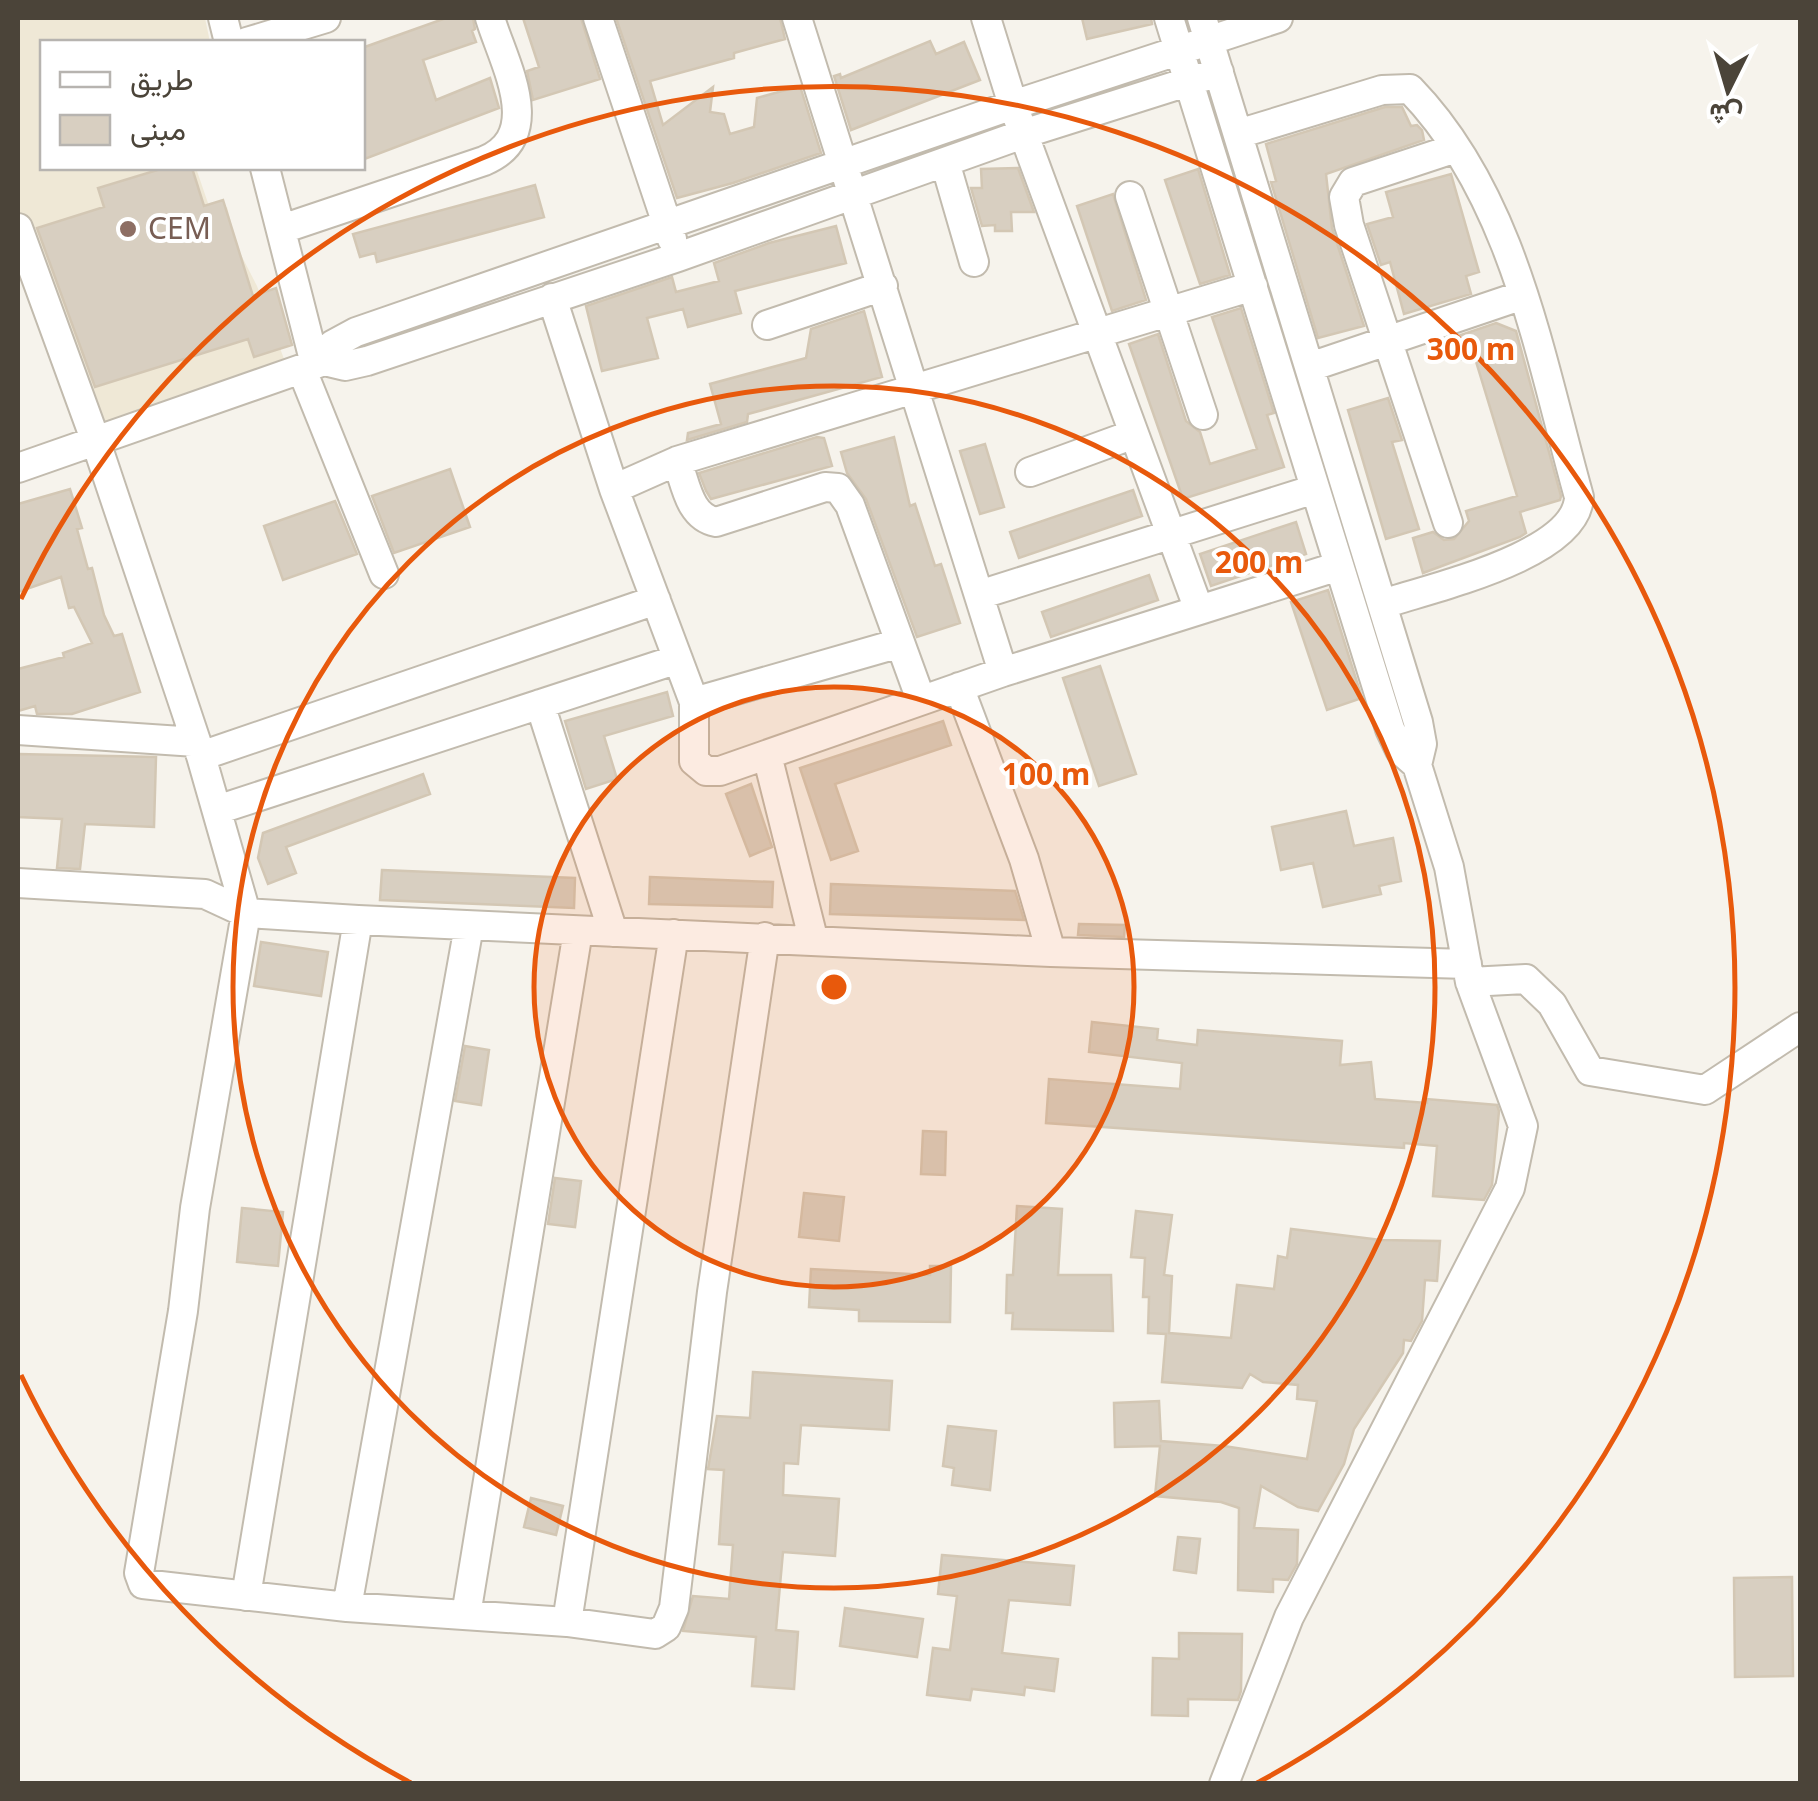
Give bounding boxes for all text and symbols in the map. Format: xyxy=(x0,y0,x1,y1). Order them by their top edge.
legend xyxy=(40,40,365,170)
north arrow xyxy=(1678,40,1778,140)
text: طريق xyxy=(130,58,194,99)
text: ش xyxy=(1707,96,1744,136)
text: مبنى xyxy=(130,108,186,149)
place label: CEM xyxy=(148,207,211,248)
marker: CEM xyxy=(117,218,139,240)
text: 300 m xyxy=(1427,328,1515,369)
text: 200 m xyxy=(1215,541,1303,582)
text: 100 m xyxy=(1002,753,1090,794)
centre of rings xyxy=(816,969,852,1005)

